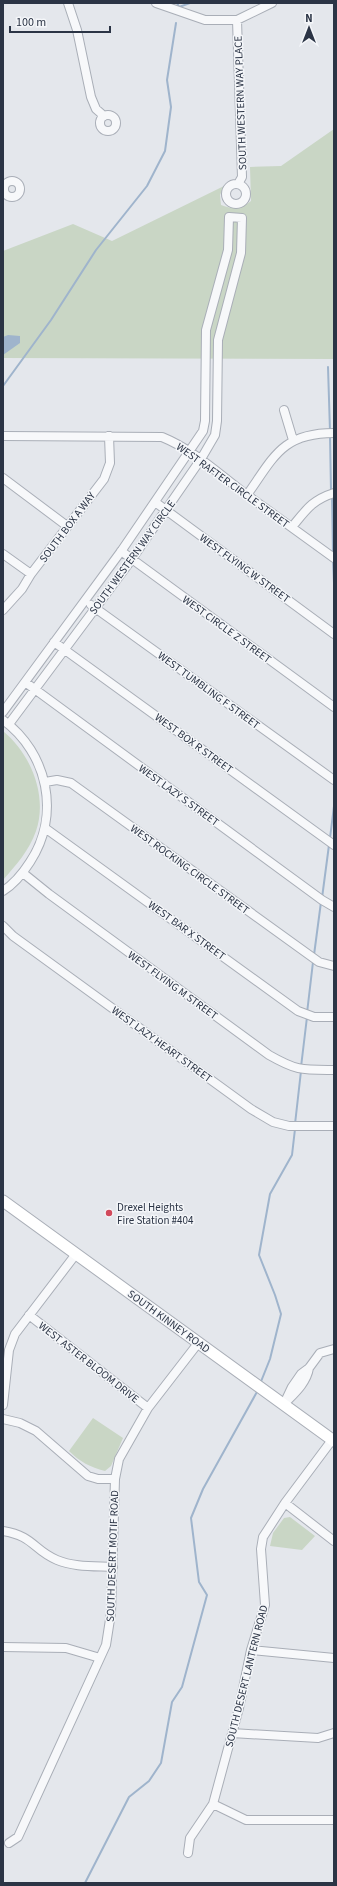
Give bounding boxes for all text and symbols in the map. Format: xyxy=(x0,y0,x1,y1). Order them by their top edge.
scale bar xyxy=(10,8,110,34)
north arrow xyxy=(289,8,329,48)
text: N xyxy=(305,11,313,26)
text: 100 m xyxy=(16,14,46,31)
street label: SOUTH WESTERN WAY PLACE xyxy=(231,35,250,170)
street label: WEST RAFTER CIRCLE STREET xyxy=(173,439,292,532)
street label: SOUTH BOX A WAY xyxy=(36,488,99,566)
street label: SOUTH WESTERN WAY CIRCLE xyxy=(86,497,179,617)
street label: WEST FLYING W STREET xyxy=(196,530,293,606)
street label: WEST CIRCLE Z STREET xyxy=(179,592,274,667)
street label: WEST TUMBLING F STREET xyxy=(155,648,263,733)
street label: WEST BOX R STREET xyxy=(152,710,236,777)
street label: WEST LAZY S STREET xyxy=(135,761,222,830)
street label: WEST ROCKING CIRCLE STREET xyxy=(127,821,252,918)
street label: WEST BAR X STREET xyxy=(145,897,229,964)
street label: WEST FLYING M STREET xyxy=(125,948,221,1023)
street label: WEST LAZY HEART STREET xyxy=(108,1003,215,1086)
place label: Drexel Heights Fire Station #404 xyxy=(117,1200,194,1228)
marker: Drexel Heights Fire Station #404 xyxy=(104,1208,114,1218)
street label: SOUTH KINNEY ROAD xyxy=(124,1286,213,1357)
street label: WEST ASTER BLOOM DRIVE xyxy=(35,1318,142,1407)
street label: SOUTH DESERT MOTIF ROAD xyxy=(103,1490,122,1622)
street label: SOUTH DESERT LANTERN ROAD xyxy=(222,1603,271,1749)

